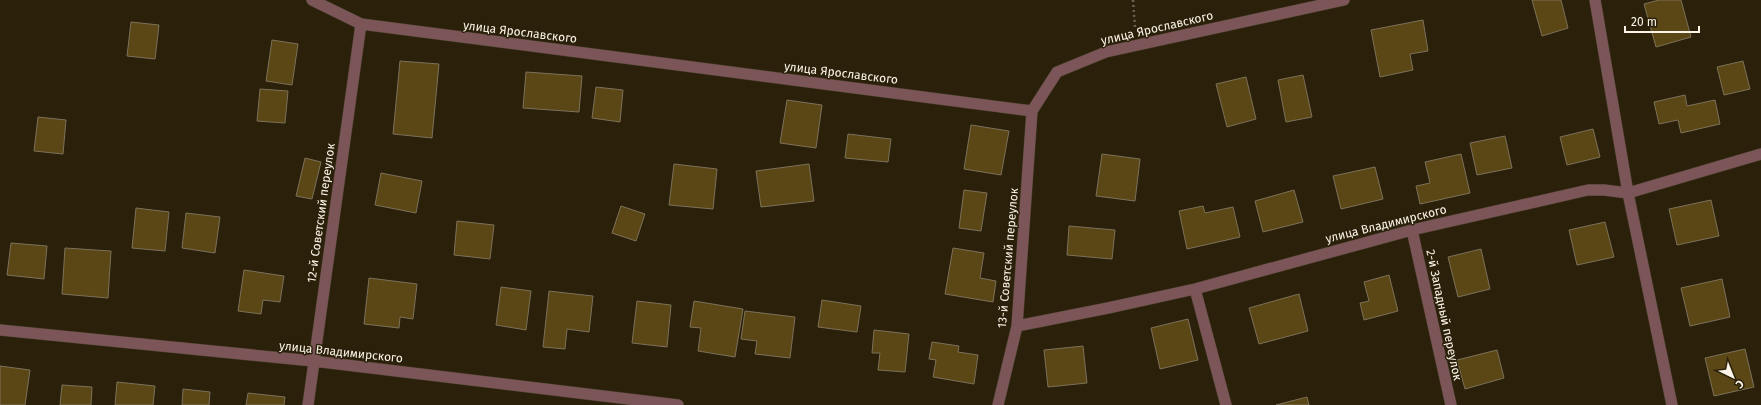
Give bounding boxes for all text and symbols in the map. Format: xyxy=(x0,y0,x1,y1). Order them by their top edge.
street label: улица Ярославского xyxy=(1100,8,1214,48)
scale bar xyxy=(1625,8,1699,34)
text: 20 m xyxy=(1631,15,1657,29)
street label: улица Ярославского xyxy=(462,18,578,46)
street label: улица Ярославского xyxy=(783,59,899,87)
street label: 12-й Советский переулок xyxy=(304,142,338,284)
street label: 13-й Советский переулок xyxy=(995,187,1021,329)
street label: улица Владимирского xyxy=(1324,202,1448,246)
street label: 2-й Западный переулок xyxy=(1423,248,1465,383)
street label: улица Владимирского xyxy=(278,339,404,365)
north arrow xyxy=(1713,357,1753,397)
text: С xyxy=(1732,377,1746,391)

